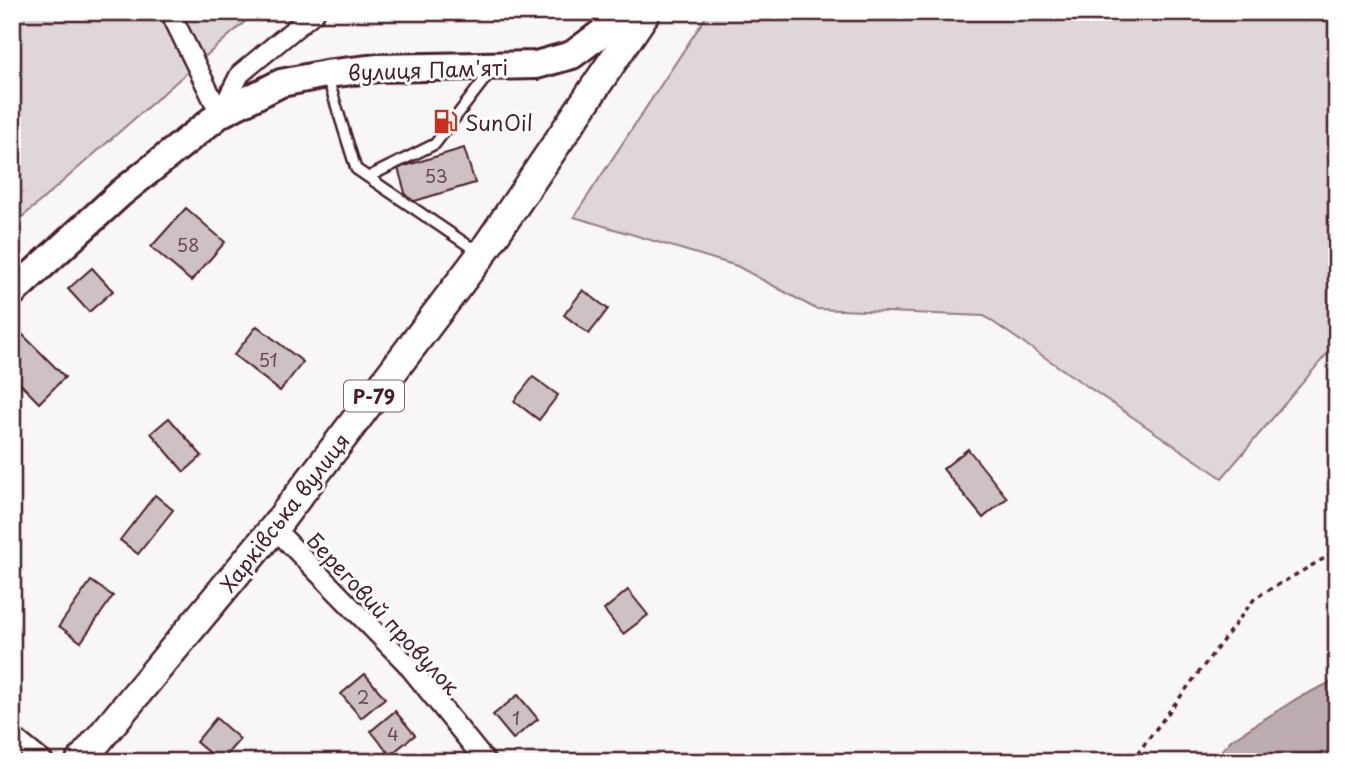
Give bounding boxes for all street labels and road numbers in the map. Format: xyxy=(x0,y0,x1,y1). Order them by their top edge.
street label: вулиця Пам'яті xyxy=(347,50,509,88)
road number: Р-79 xyxy=(344,380,404,412)
street label: Харківська вулиця xyxy=(212,426,356,598)
street label: Береговий провулок xyxy=(300,525,468,702)

